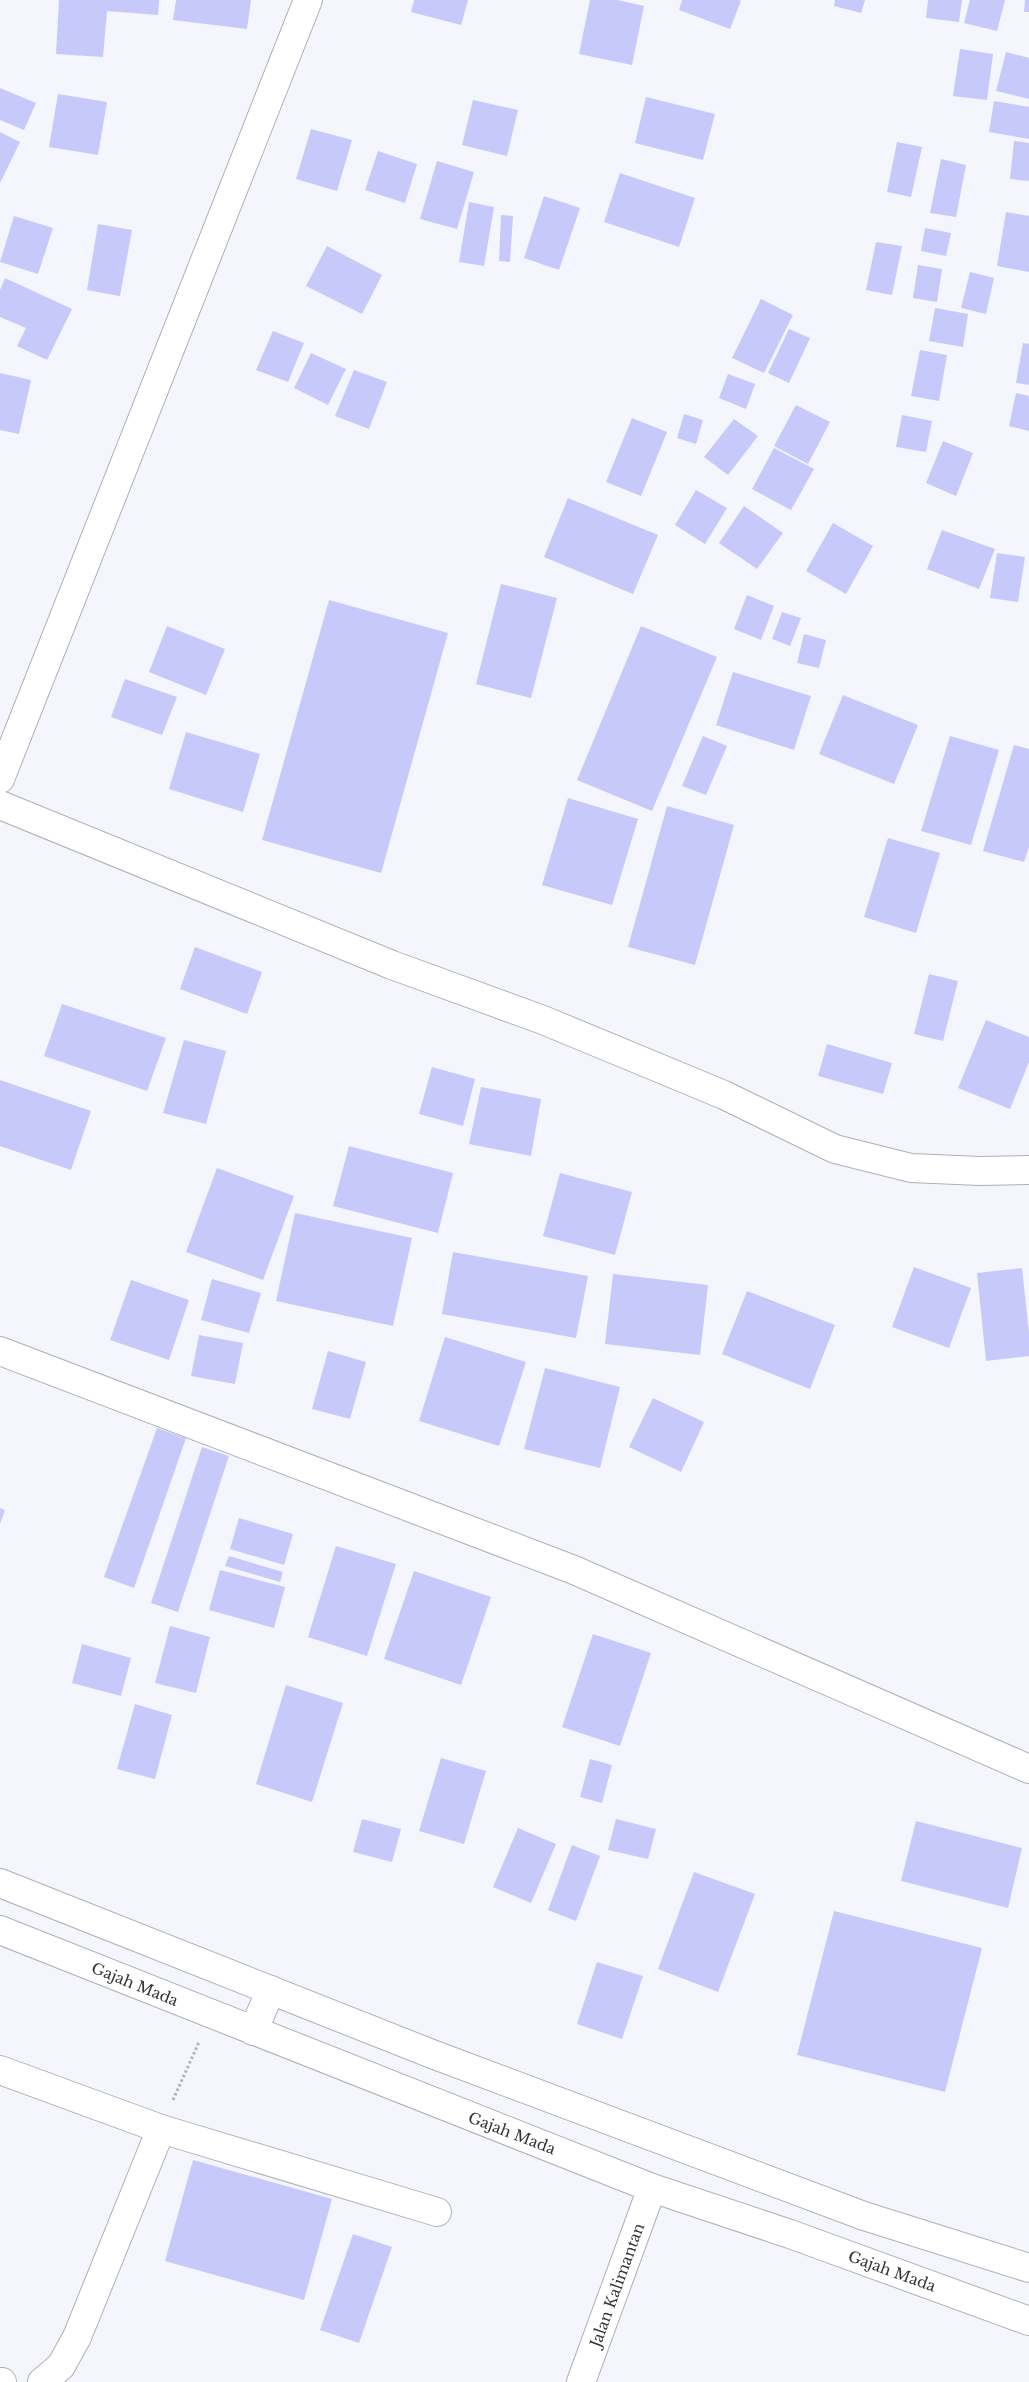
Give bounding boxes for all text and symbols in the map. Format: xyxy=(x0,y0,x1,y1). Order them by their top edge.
street label: Gajah Mada xyxy=(89,1958,182,2010)
street label: Gajah Mada xyxy=(466,2108,559,2159)
street label: Jalan Kalimantan xyxy=(585,2220,648,2351)
street label: Gajah Mada xyxy=(846,2246,939,2296)

